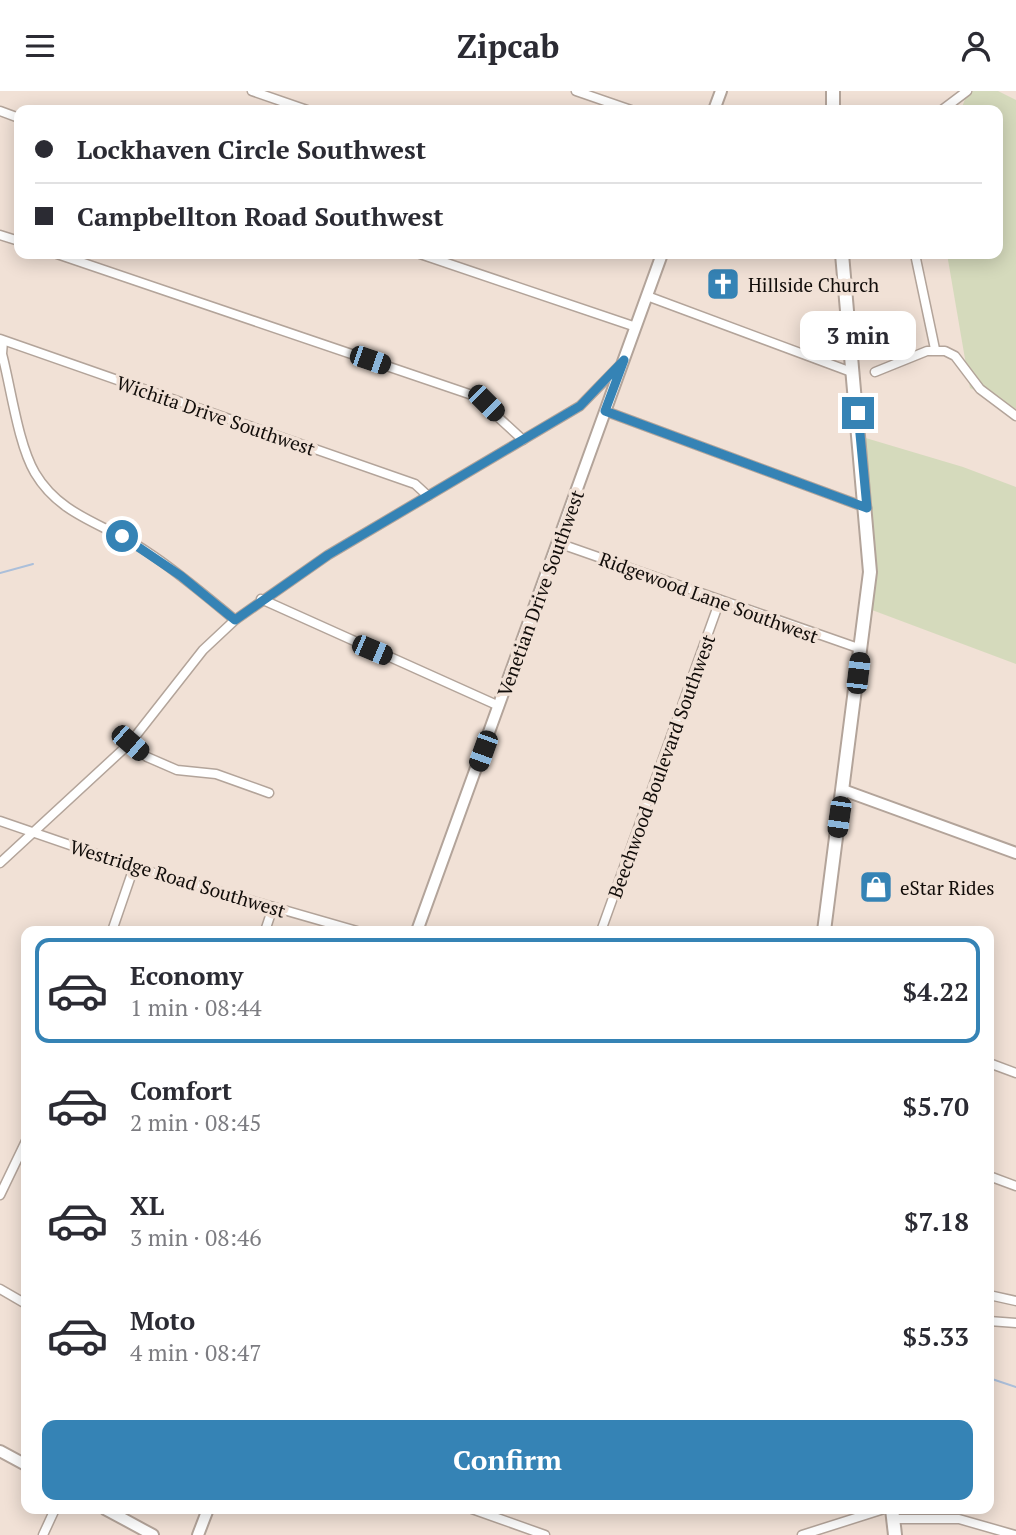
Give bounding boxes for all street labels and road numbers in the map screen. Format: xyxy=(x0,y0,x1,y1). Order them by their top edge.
street label: Wichita Drive Southwest xyxy=(113,369,319,461)
street label: Venetian Drive Southwest xyxy=(491,486,589,700)
street label: Ridgewood Lane Southwest xyxy=(596,546,822,648)
street label: Beechwood Boulevard Southwest xyxy=(602,631,720,901)
street label: Westridge Road Southwest xyxy=(67,833,289,923)

